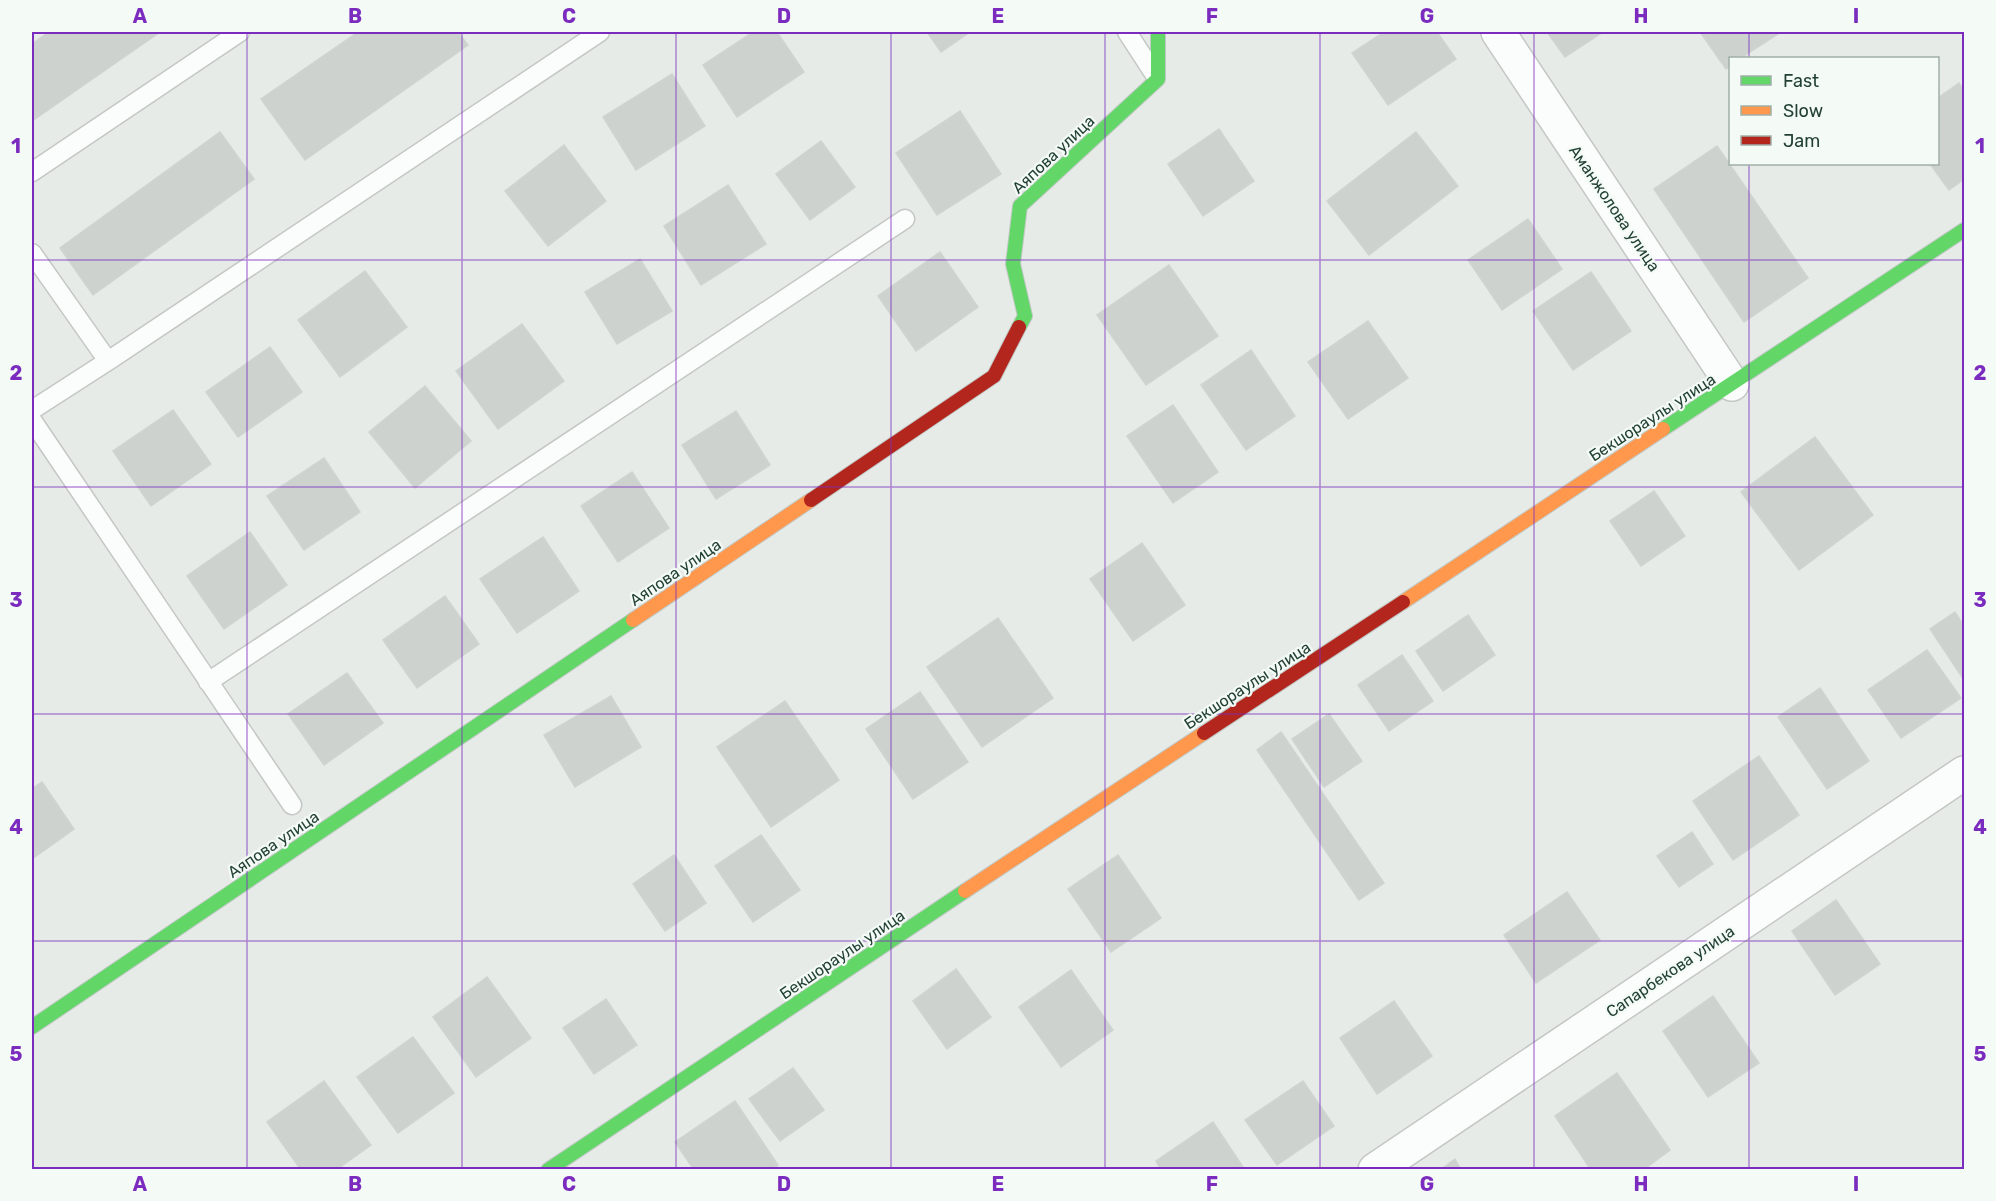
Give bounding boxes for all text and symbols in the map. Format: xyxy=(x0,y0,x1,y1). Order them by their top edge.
text: A xyxy=(133,4,148,28)
text: B xyxy=(348,4,362,28)
text: C xyxy=(562,4,576,28)
text: D xyxy=(777,4,791,28)
text: E xyxy=(992,4,1004,28)
text: F xyxy=(1206,4,1218,28)
text: G xyxy=(1420,4,1434,28)
text: H xyxy=(1634,4,1648,28)
text: I xyxy=(1853,4,1859,28)
legend xyxy=(1729,57,1939,165)
text: Fast xyxy=(1783,70,1819,92)
text: Slow xyxy=(1783,100,1823,122)
street label: Аяпова улица xyxy=(1008,111,1099,197)
text: Jam xyxy=(1783,130,1820,152)
text: 1 xyxy=(11,134,21,158)
text: 1 xyxy=(1975,134,1985,158)
street label: Аманжолова улица xyxy=(1565,142,1664,275)
text: 2 xyxy=(10,361,23,385)
text: 2 xyxy=(1974,361,1987,385)
street label: Бекшораулы улица xyxy=(1586,369,1719,465)
street label: Аяпова улица xyxy=(626,535,724,610)
text: 3 xyxy=(9,588,23,612)
text: 3 xyxy=(1973,588,1987,612)
street label: Бекшораулы улица xyxy=(1181,637,1314,733)
street label: Аяпова улица xyxy=(224,807,322,882)
text: 4 xyxy=(9,815,23,839)
text: 4 xyxy=(1973,815,1987,839)
street label: Бекшораулы улица xyxy=(776,906,908,1003)
street label: Сапарбекова улица xyxy=(1602,921,1738,1021)
text: 5 xyxy=(10,1042,23,1066)
text: 5 xyxy=(1974,1042,1987,1066)
text: A xyxy=(133,1172,148,1196)
text: B xyxy=(348,1172,362,1196)
text: C xyxy=(562,1172,576,1196)
text: D xyxy=(777,1172,791,1196)
text: E xyxy=(992,1172,1004,1196)
text: F xyxy=(1206,1172,1218,1196)
text: G xyxy=(1420,1172,1434,1196)
text: H xyxy=(1634,1172,1648,1196)
text: I xyxy=(1853,1172,1859,1196)

